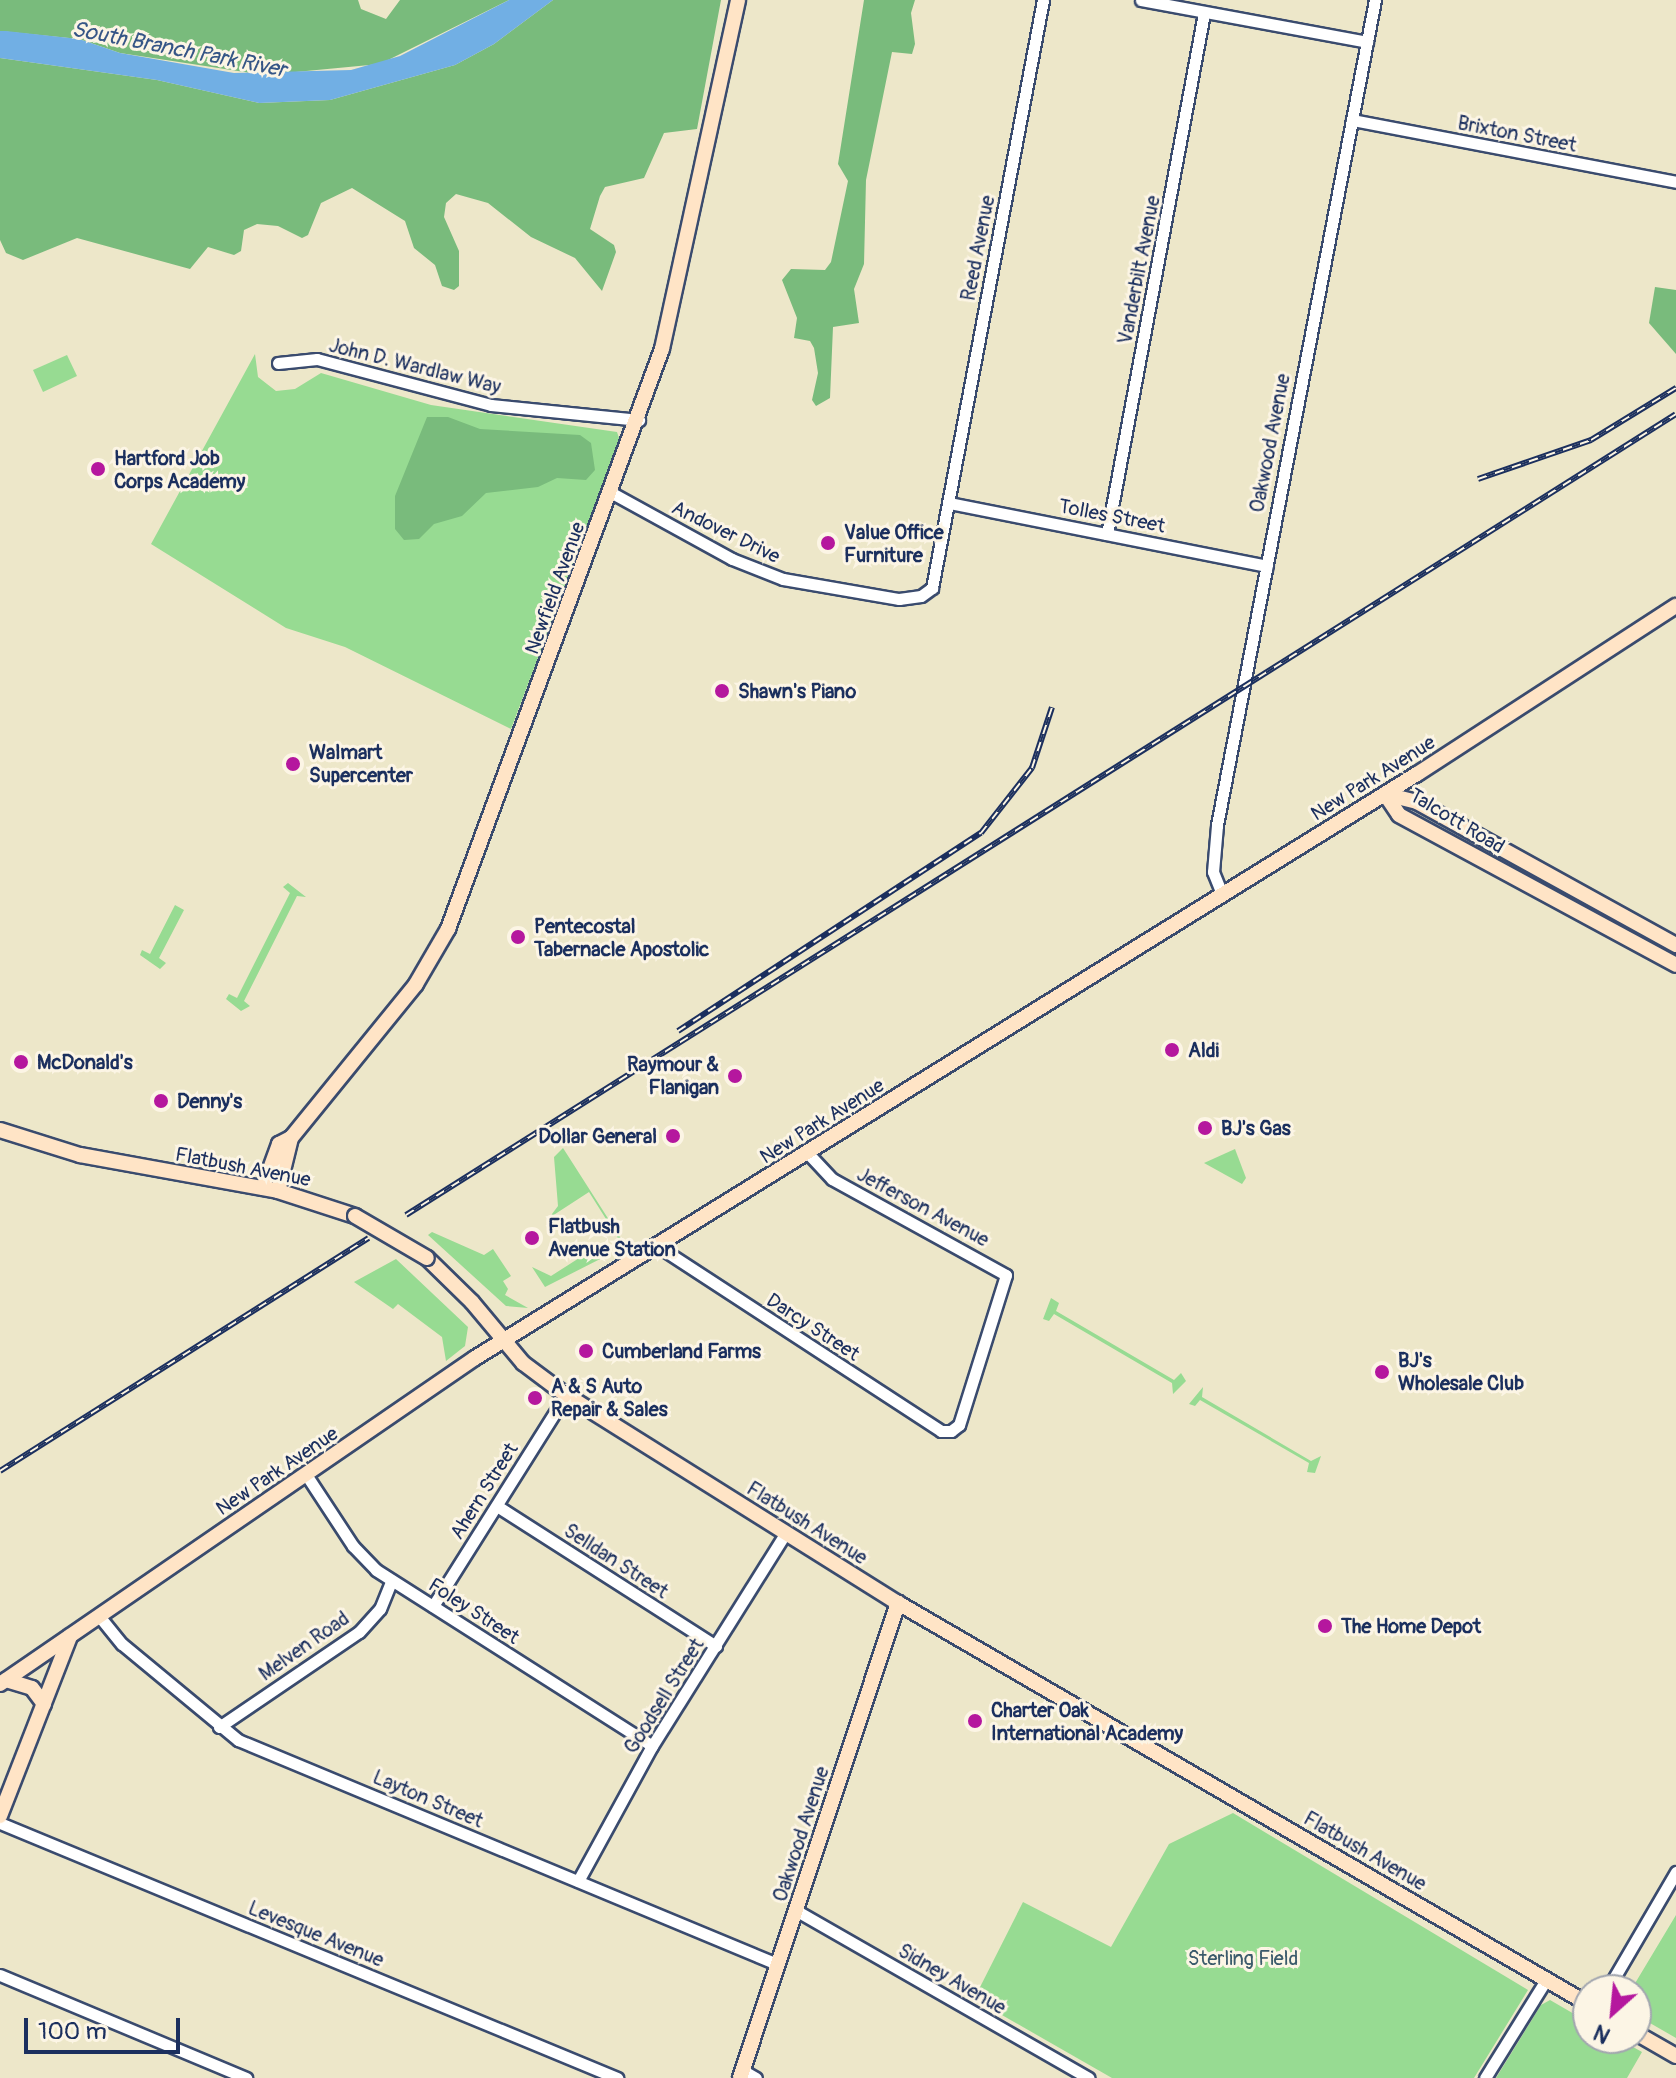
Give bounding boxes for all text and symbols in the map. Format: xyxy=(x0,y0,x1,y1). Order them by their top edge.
water label: South Branch Park River xyxy=(70,16,288,84)
street label: Brixton Street xyxy=(1456,111,1578,157)
street label: Reed Avenue xyxy=(956,193,1000,303)
street label: Vanderbilt Avenue xyxy=(1113,194,1165,346)
street label: John D. Wardlaw Way xyxy=(327,333,503,399)
street label: Oakwood Avenue xyxy=(1245,372,1295,514)
place label: Hartford Job Corps Academy xyxy=(114,446,245,493)
marker: Hartford Job Corps Academy xyxy=(89,460,107,478)
street label: Tolles Street xyxy=(1057,494,1167,538)
street label: Andover Drive xyxy=(668,495,784,569)
street label: Newfield Avenue xyxy=(520,519,590,657)
place label: Value Office Furniture xyxy=(844,520,944,567)
marker: Value Office Furniture xyxy=(819,534,837,552)
place label: Shawn's Piano xyxy=(738,679,856,703)
marker: Shawn's Piano xyxy=(713,682,731,700)
street label: New Park Avenue xyxy=(1306,730,1440,826)
place label: Walmart Supercenter xyxy=(309,740,413,787)
marker: Walmart Supercenter xyxy=(284,755,302,773)
street label: Talcott Road xyxy=(1405,783,1509,859)
place label: Pentecostal Tabernacle Apostolic xyxy=(534,914,709,961)
marker: Pentecostal Tabernacle Apostolic xyxy=(509,928,527,946)
place label: Aldi xyxy=(1188,1038,1219,1062)
marker: Aldi xyxy=(1163,1041,1181,1059)
place label: McDonald's xyxy=(37,1050,133,1074)
place label: Raymour & Flanigan xyxy=(627,1052,719,1099)
marker: McDonald's xyxy=(12,1053,30,1071)
marker: Raymour & Flanigan xyxy=(726,1067,744,1085)
street label: New Park Avenue xyxy=(755,1073,889,1169)
place label: Denny's xyxy=(177,1089,242,1113)
marker: Denny's xyxy=(152,1092,170,1110)
place label: BJ's Gas xyxy=(1221,1116,1291,1140)
marker: BJ's Gas xyxy=(1196,1119,1214,1137)
place label: Dollar General xyxy=(538,1124,657,1148)
marker: Dollar General xyxy=(664,1127,682,1145)
street label: Flatbush Avenue xyxy=(173,1142,313,1192)
street label: Jefferson Avenue xyxy=(853,1162,993,1252)
place label: Flatbush Avenue Station xyxy=(548,1214,676,1261)
marker: Flatbush Avenue Station xyxy=(523,1229,541,1247)
street label: Darcy Street xyxy=(762,1288,864,1366)
place label: Cumberland Farms xyxy=(602,1339,761,1363)
marker: Cumberland Farms xyxy=(577,1342,595,1360)
place label: BJ's Wholesale Club xyxy=(1398,1348,1524,1395)
marker: BJ's Wholesale Club xyxy=(1373,1363,1391,1381)
place label: A & S Auto Repair & Sales xyxy=(551,1374,668,1421)
marker: A & S Auto Repair & Sales xyxy=(526,1389,544,1407)
street label: New Park Avenue xyxy=(211,1421,343,1521)
street label: Ahern Street xyxy=(445,1438,523,1544)
street label: Flatbush Avenue xyxy=(742,1476,872,1570)
street label: Selldan Street xyxy=(559,1518,673,1604)
street label: Foley Street xyxy=(424,1573,524,1649)
street label: Melven Road xyxy=(254,1606,354,1686)
place label: The Home Depot xyxy=(1341,1614,1481,1638)
marker: The Home Depot xyxy=(1316,1617,1334,1635)
street label: Goodsell Street xyxy=(619,1634,709,1758)
place label: Charter Oak International Academy xyxy=(991,1698,1183,1745)
marker: Charter Oak International Academy xyxy=(966,1712,984,1730)
street label: Oakwood Avenue xyxy=(768,1763,834,1905)
street label: Layton Street xyxy=(369,1765,487,1833)
street label: Flatbush Avenue xyxy=(1299,1806,1431,1896)
street label: Levesque Avenue xyxy=(245,1896,387,1972)
street label: Sidney Avenue xyxy=(894,1938,1010,2020)
park label: Sterling Field xyxy=(1188,1946,1298,1970)
north arrow xyxy=(1572,1974,1652,2054)
scale bar xyxy=(28,2002,184,2052)
text: 100 m xyxy=(38,2017,107,2046)
text: N xyxy=(1589,2018,1615,2049)

